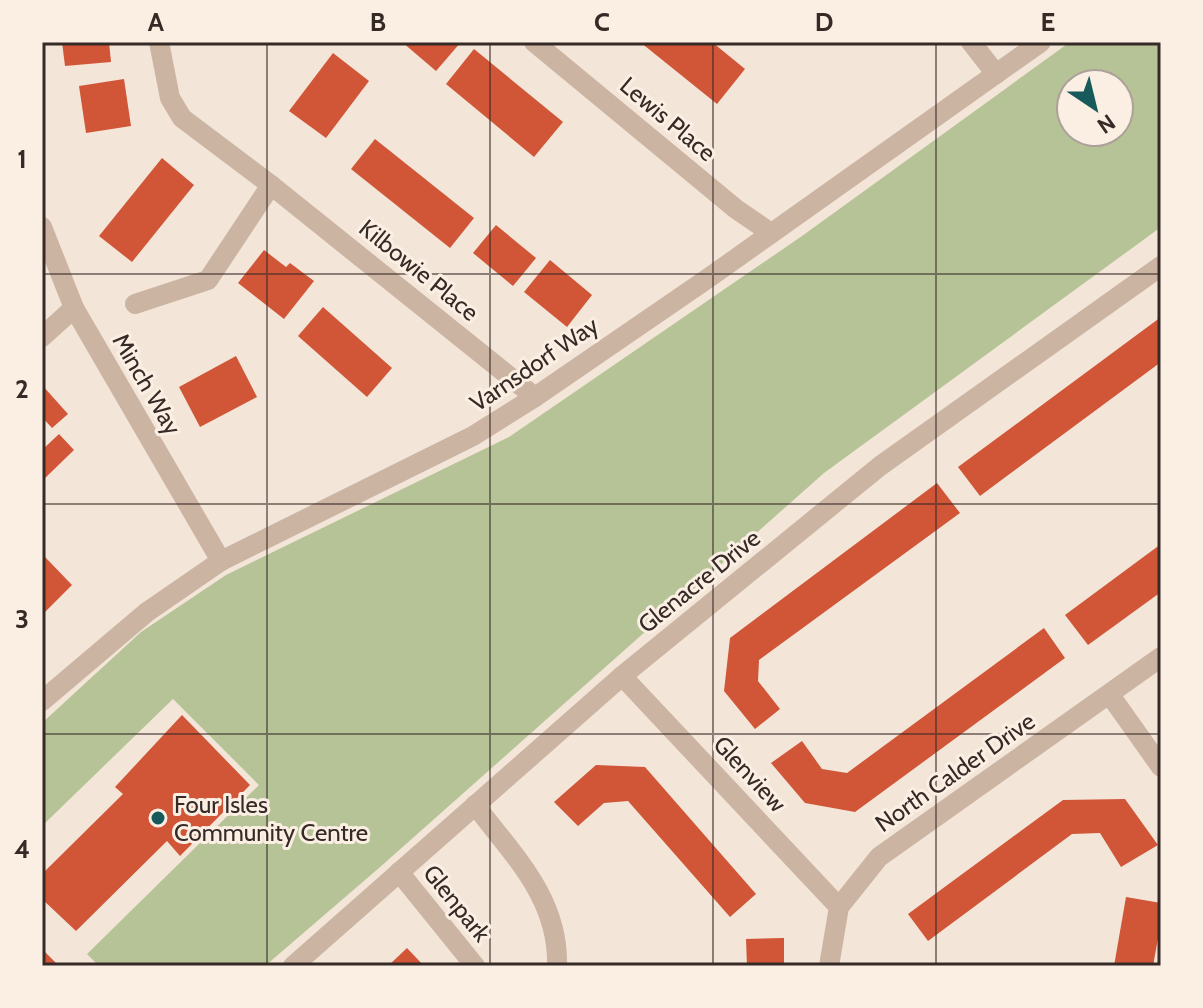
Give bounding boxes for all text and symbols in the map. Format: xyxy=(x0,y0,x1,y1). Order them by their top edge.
text: A xyxy=(148,6,165,38)
text: B xyxy=(370,6,386,38)
text: C xyxy=(594,6,610,38)
text: D xyxy=(815,6,833,38)
text: E xyxy=(1041,6,1055,38)
north arrow xyxy=(1055,68,1135,148)
street label: Lewis Place xyxy=(614,71,722,167)
text: N xyxy=(1092,108,1120,139)
text: 1 xyxy=(17,143,27,175)
street label: Kilbowie Place xyxy=(353,213,485,327)
street label: Varnsdorf Way xyxy=(464,310,604,418)
street label: Minch Way xyxy=(106,328,188,440)
text: 2 xyxy=(15,373,29,405)
street label: Glenacre Drive xyxy=(632,523,766,639)
text: 3 xyxy=(15,603,29,635)
street label: North Calder Drive xyxy=(870,706,1040,838)
street label: Glenview xyxy=(708,730,793,819)
place label: Four Isles Community Centre xyxy=(174,790,368,847)
marker: Four Isles Community Centre xyxy=(149,809,167,827)
text: 4 xyxy=(14,833,30,865)
street label: Glenpark xyxy=(417,859,497,947)

